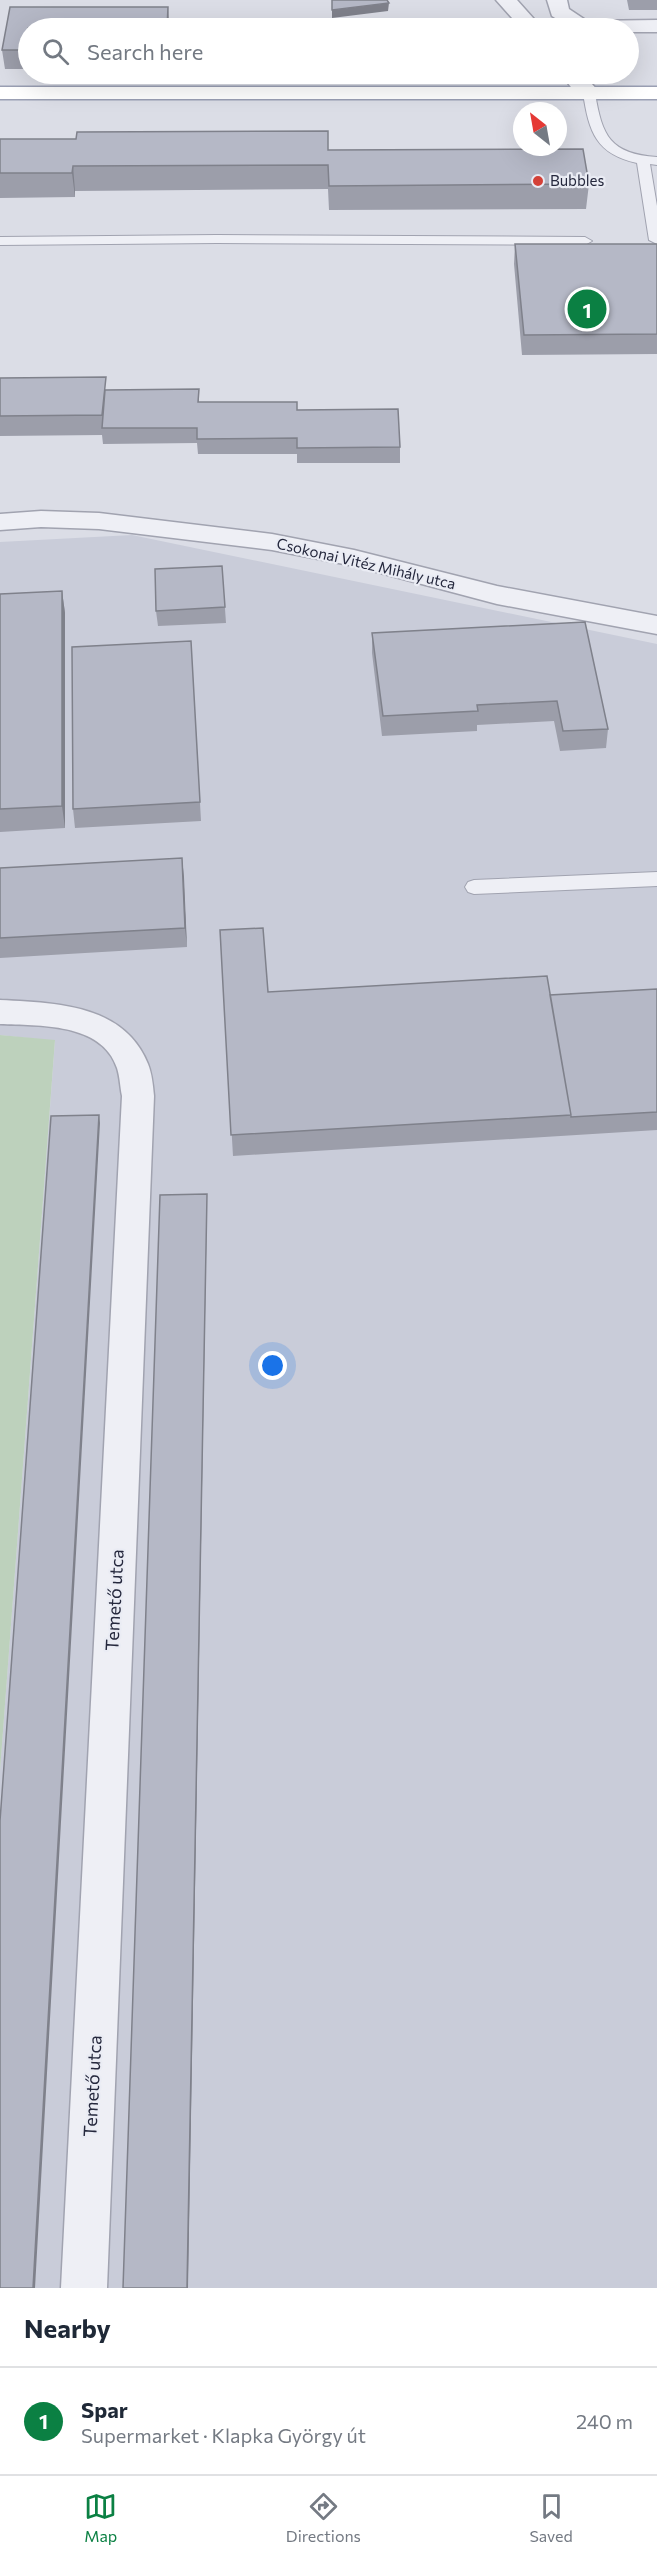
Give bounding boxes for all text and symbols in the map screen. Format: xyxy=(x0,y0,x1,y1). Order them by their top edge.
search box xyxy=(18,18,639,84)
icon: search xyxy=(39,35,72,68)
text: Search here xyxy=(87,38,203,65)
north arrow xyxy=(513,102,567,156)
place label: Bubbles xyxy=(550,171,605,189)
marker: Bubbles xyxy=(531,174,545,188)
pin: 1 xyxy=(568,286,606,332)
street label: Csokonai Vitéz Mihály utca xyxy=(275,534,457,592)
your location xyxy=(258,1351,287,1380)
street label: Temető utca xyxy=(100,1549,128,1651)
street label: Temető utca xyxy=(78,2035,106,2137)
text: Nearby xyxy=(24,2312,111,2343)
text: Spar xyxy=(81,2396,128,2423)
text: 1 xyxy=(39,2409,48,2433)
text: 240 m xyxy=(576,2409,633,2433)
text: Supermarket · Klapka György út xyxy=(81,2423,366,2447)
tab: Map xyxy=(84,2490,117,2545)
tab: Directions xyxy=(286,2490,361,2545)
tab: Saved xyxy=(529,2490,573,2545)

